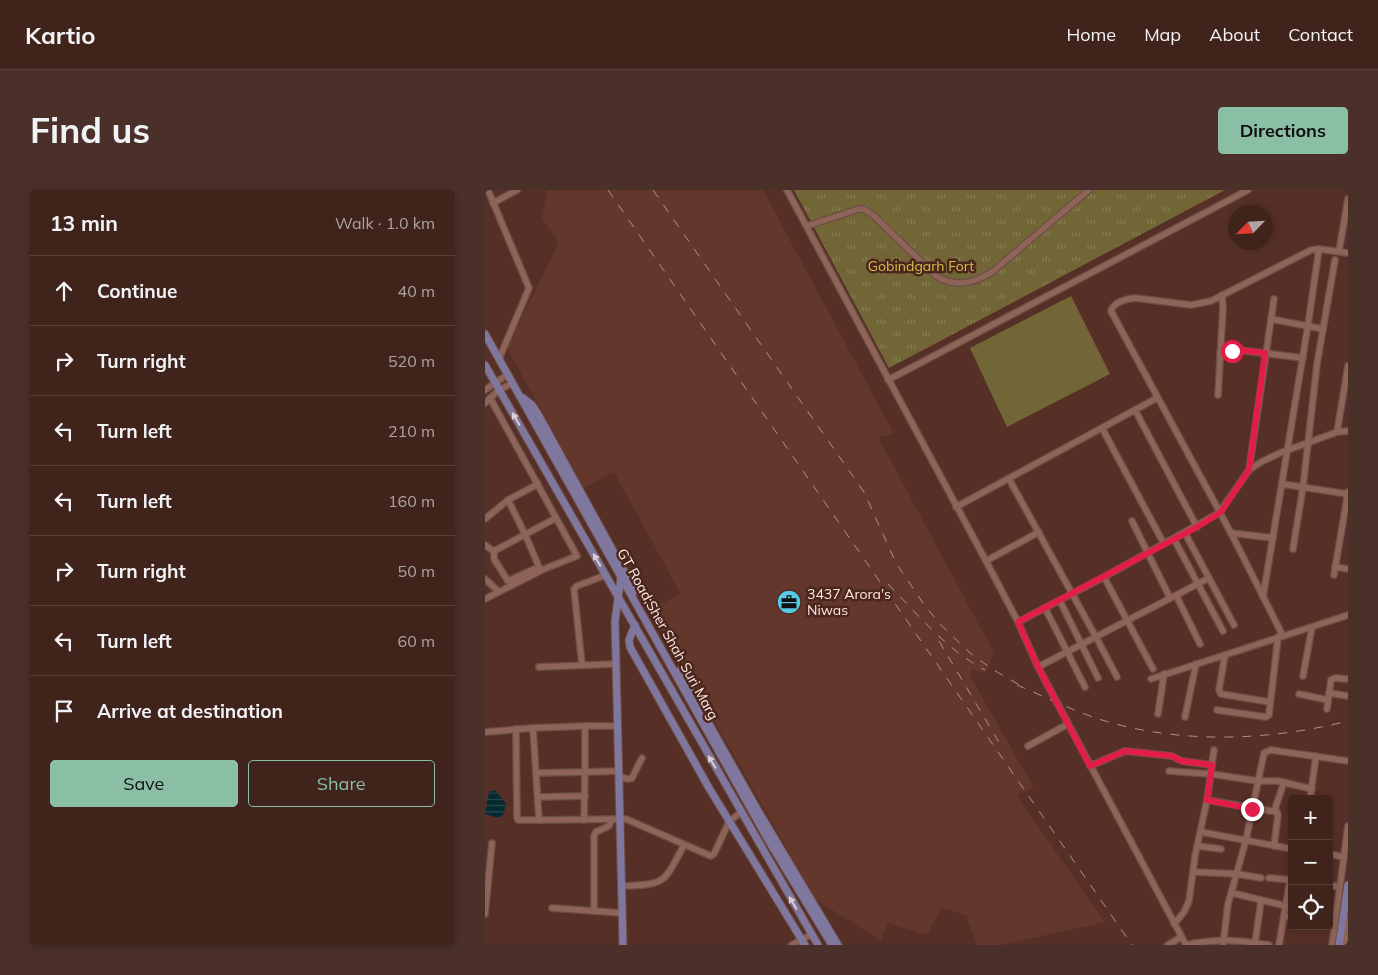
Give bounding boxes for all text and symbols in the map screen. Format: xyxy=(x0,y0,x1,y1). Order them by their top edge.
text: Kartio xyxy=(25,20,96,50)
text: Home xyxy=(1066,23,1116,46)
text: Map xyxy=(1144,23,1181,46)
text: About xyxy=(1209,23,1260,46)
text: Contact xyxy=(1288,23,1353,46)
button: Directions xyxy=(1218,107,1348,154)
text: Find us xyxy=(30,108,150,152)
north arrow xyxy=(1228,205,1273,250)
text: 13 min xyxy=(50,210,118,236)
text: Walk · 1.0 km xyxy=(335,213,435,233)
park label: Gobindgarh Fort xyxy=(868,257,974,275)
icon: ahead xyxy=(50,277,78,305)
text: Continue xyxy=(97,279,177,303)
text: 40 m xyxy=(398,281,435,301)
route start xyxy=(1221,340,1244,363)
icon: right xyxy=(50,347,78,375)
text: Turn right xyxy=(97,349,186,373)
text: 520 m xyxy=(388,351,435,371)
one-way arrow xyxy=(512,412,520,427)
icon: left xyxy=(50,417,78,445)
text: Turn left xyxy=(97,419,172,443)
text: 210 m xyxy=(388,421,435,441)
icon: left xyxy=(50,487,78,515)
text: Turn left xyxy=(97,489,172,513)
text: 160 m xyxy=(388,491,435,511)
street label: GT Road;Sher Shah Suri Marg xyxy=(613,545,723,723)
one-way arrow xyxy=(593,553,602,567)
icon: right xyxy=(50,557,78,585)
text: Turn right xyxy=(97,559,186,583)
text: 50 m xyxy=(398,561,435,581)
place label: 3437 Arora's Niwas xyxy=(807,585,891,619)
office icon: 3437 Arora's Niwas xyxy=(776,589,802,615)
icon: left xyxy=(50,627,78,655)
text: Turn left xyxy=(97,629,172,653)
text: 60 m xyxy=(398,631,435,651)
icon: arrive xyxy=(50,697,78,725)
text: Arrive at destination xyxy=(97,699,283,723)
one-way arrow xyxy=(708,755,717,769)
button: Save xyxy=(50,760,238,807)
button: Share xyxy=(248,760,435,807)
map controls xyxy=(1288,795,1333,930)
button: + xyxy=(1288,795,1333,840)
route end xyxy=(1241,798,1264,821)
button: − xyxy=(1288,840,1333,885)
button: locate xyxy=(1288,885,1333,930)
one-way arrow xyxy=(789,896,798,909)

